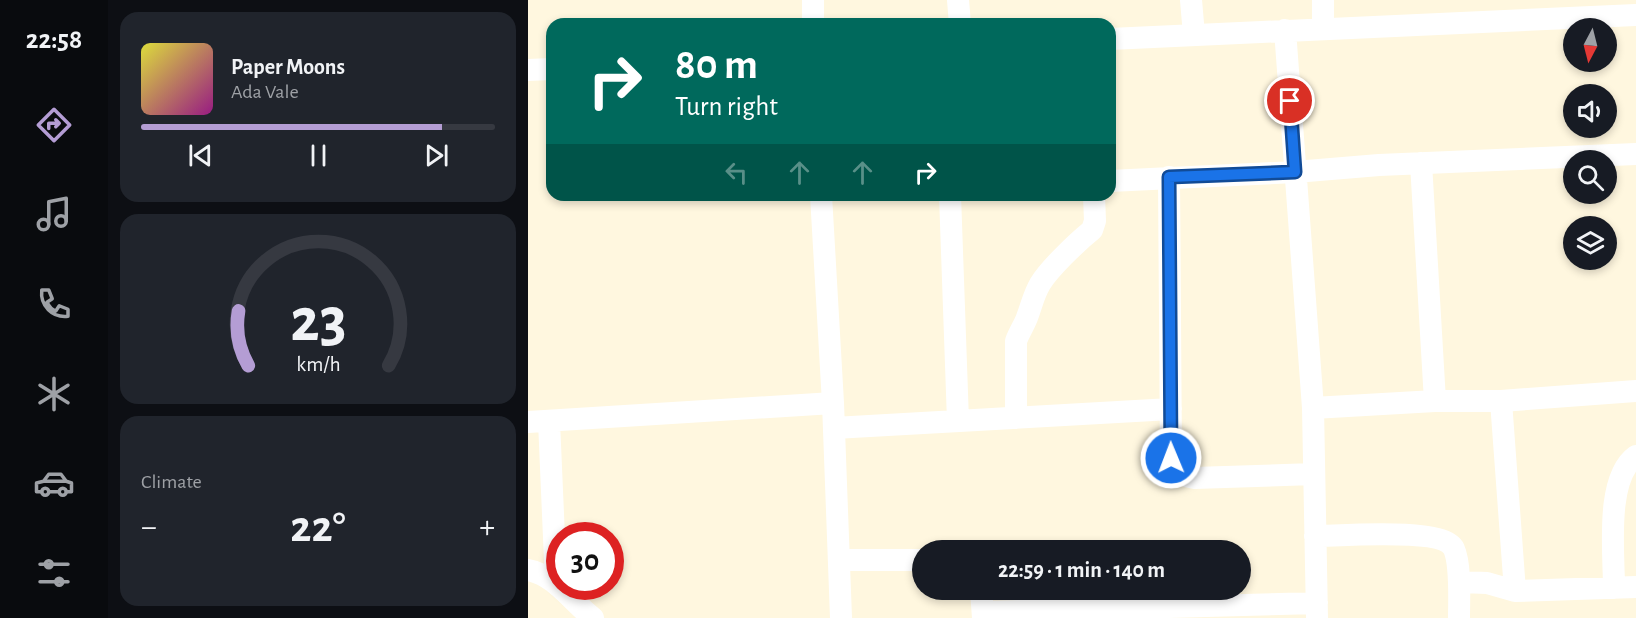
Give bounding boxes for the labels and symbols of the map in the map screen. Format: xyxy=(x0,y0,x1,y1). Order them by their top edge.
north arrow xyxy=(1563,18,1617,72)
pin xyxy=(1264,75,1315,126)
position arrow xyxy=(1139,426,1203,490)
speed limit sign: 30 xyxy=(546,522,624,600)

